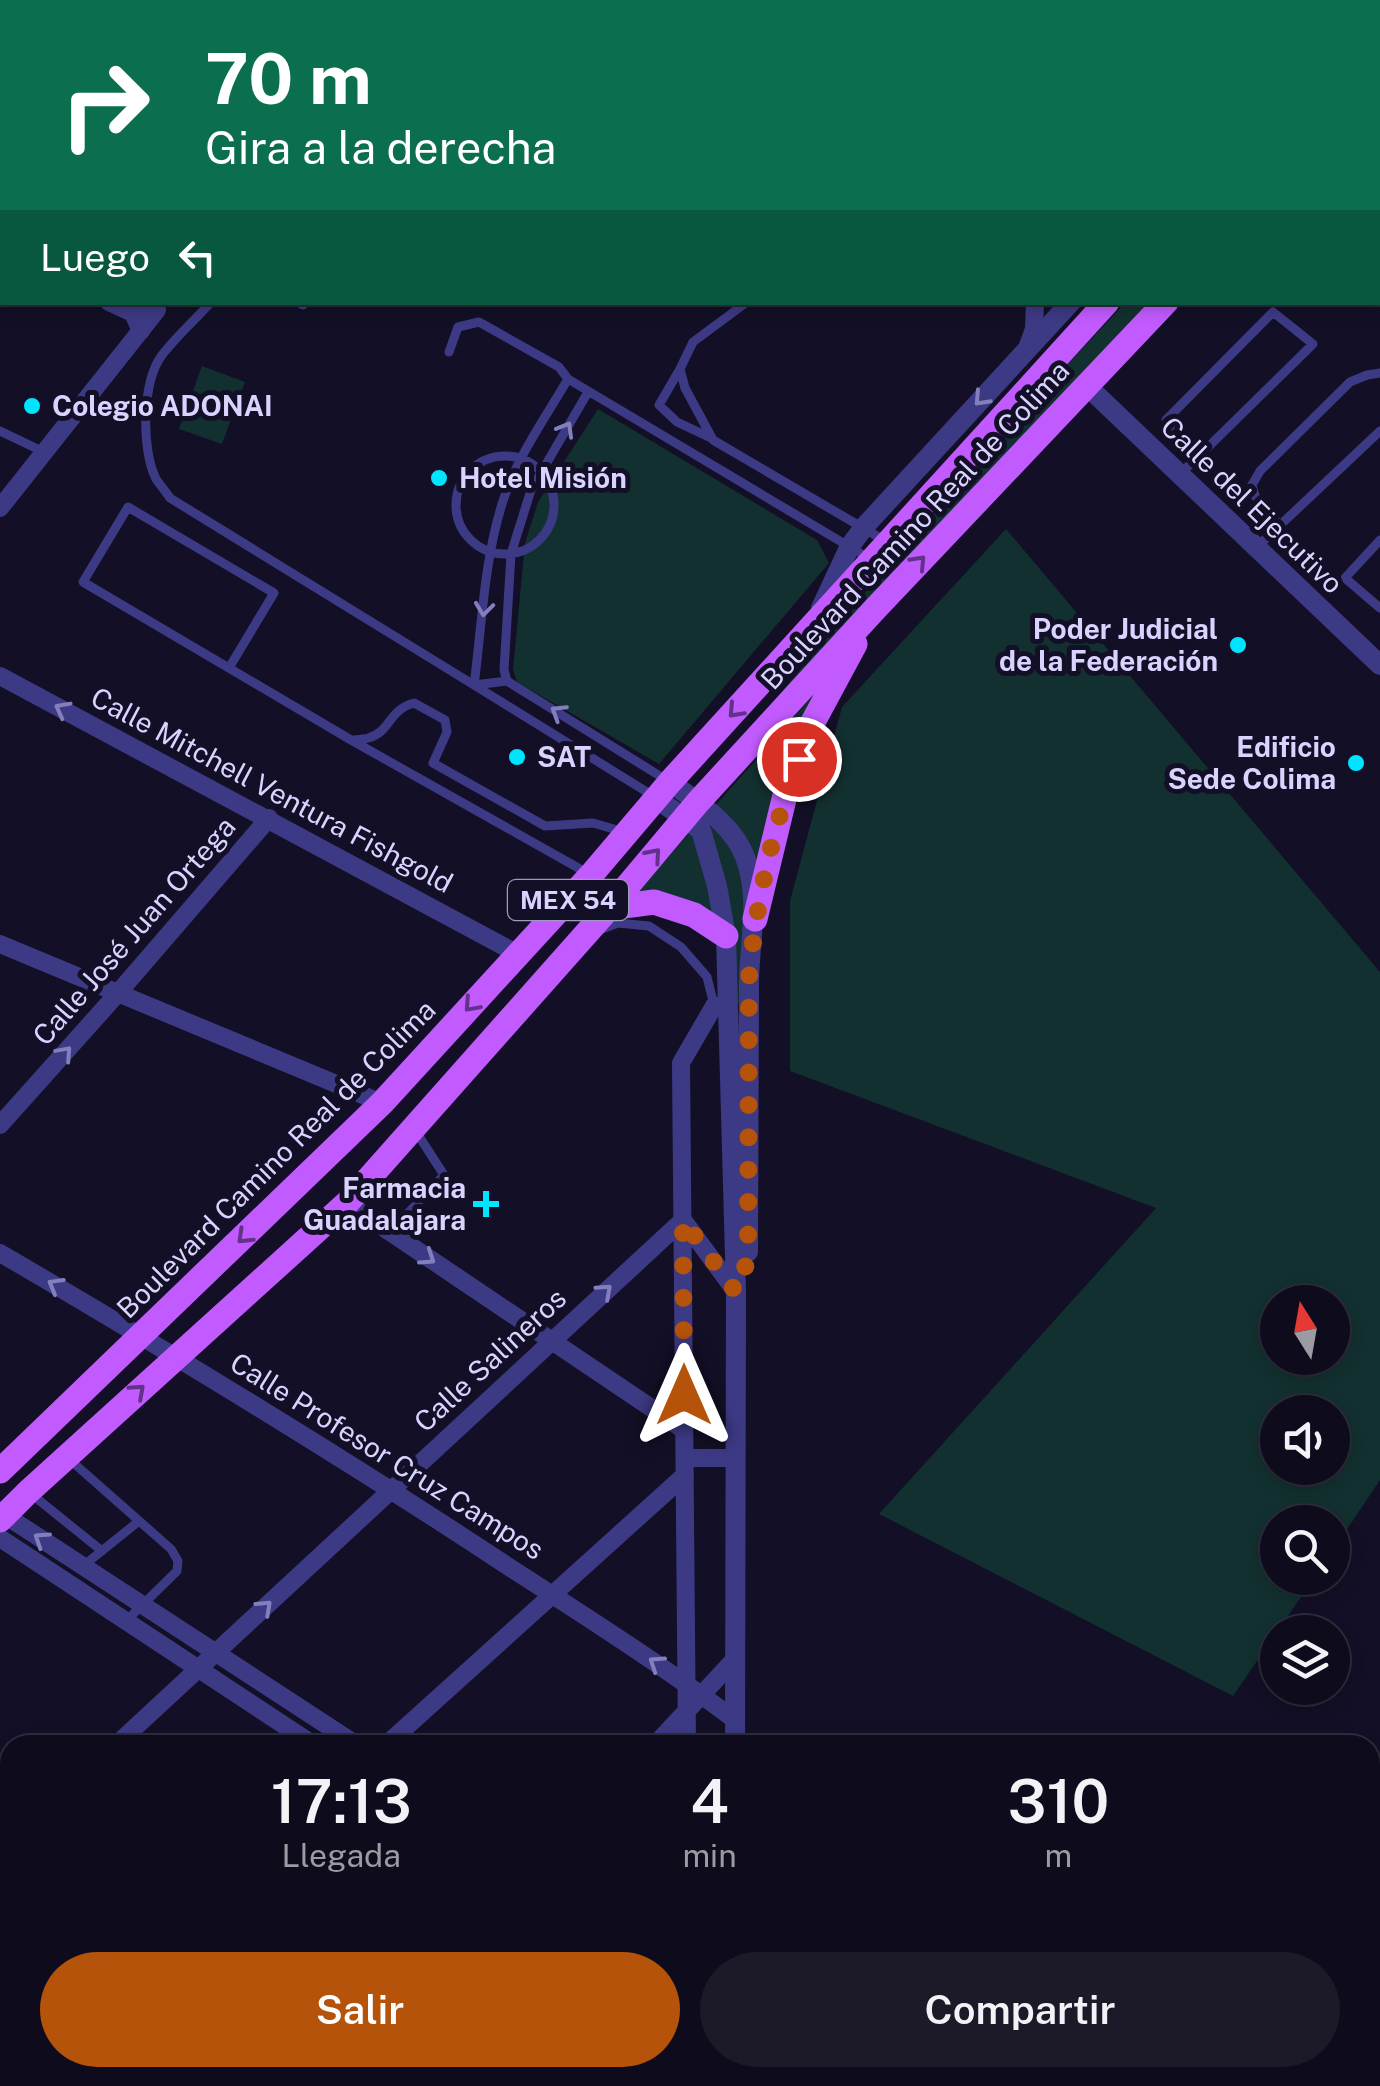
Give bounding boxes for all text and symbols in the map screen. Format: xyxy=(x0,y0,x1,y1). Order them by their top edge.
text: 70 m xyxy=(205,37,372,120)
icon: right xyxy=(40,40,170,170)
text: Gira a la derecha xyxy=(205,121,556,174)
icon: left xyxy=(170,230,225,285)
text: Luego xyxy=(40,235,150,280)
street label: Boulevard Camino Real de Colima xyxy=(754,354,1076,695)
one-way arrow xyxy=(974,387,992,406)
place label: Colegio ADONAI xyxy=(52,389,273,422)
marker: Colegio ADONAI xyxy=(21,395,43,417)
street label: Calle del Ejecutivo xyxy=(1155,409,1350,600)
one-way arrow xyxy=(554,422,574,440)
place label: Hotel Misión xyxy=(459,461,627,494)
marker: Hotel Misión xyxy=(428,467,450,489)
one-way arrow xyxy=(907,556,925,574)
one-way arrow xyxy=(474,601,495,617)
place label: Poder Judicial de la Federación xyxy=(999,612,1218,677)
marker: Poder Judicial de la Federación xyxy=(1227,634,1249,656)
street label: Calle Mitchell Ventura Fishgold xyxy=(86,680,459,899)
one-way arrow xyxy=(729,700,747,718)
one-way arrow xyxy=(55,701,73,721)
one-way arrow xyxy=(551,706,569,725)
pin xyxy=(757,717,842,802)
place label: Edificio Sede Colima xyxy=(1167,730,1336,795)
icon: arrive xyxy=(772,732,827,787)
place label: SAT xyxy=(537,740,591,773)
marker: SAT xyxy=(506,746,528,768)
marker: Edificio Sede Colima xyxy=(1345,752,1367,774)
street label: Calle José Juan Ortega xyxy=(26,810,242,1051)
one-way arrow xyxy=(642,848,660,866)
road number: MEX 54 xyxy=(508,880,628,920)
street label: Boulevard Camino Real de Colima xyxy=(110,993,442,1325)
one-way arrow xyxy=(465,993,483,1012)
one-way arrow xyxy=(53,1046,71,1065)
place label: Farmacia Guadalajara xyxy=(303,1171,466,1236)
marker: Farmacia Guadalajara xyxy=(475,1193,497,1215)
one-way arrow xyxy=(237,1225,256,1243)
one-way arrow xyxy=(417,1245,435,1264)
one-way arrow xyxy=(48,1278,66,1297)
street label: Calle Salineros xyxy=(407,1281,572,1438)
one-way arrow xyxy=(594,1285,612,1303)
north arrow xyxy=(1260,1285,1350,1375)
map controls xyxy=(1260,1285,1350,1705)
position arrow xyxy=(632,1343,736,1447)
street label: Calle Profesor Cruz Campos xyxy=(224,1345,550,1566)
one-way arrow xyxy=(126,1385,145,1403)
button: sound xyxy=(1260,1395,1350,1485)
button: search xyxy=(1260,1505,1350,1595)
one-way arrow xyxy=(33,1532,51,1551)
one-way arrow xyxy=(253,1601,272,1619)
button: layers xyxy=(1260,1615,1350,1705)
one-way arrow xyxy=(648,1657,666,1676)
text: 17:13 xyxy=(271,1766,412,1837)
text: 4 xyxy=(690,1766,729,1837)
text: 310 xyxy=(1007,1766,1109,1837)
text: Llegada xyxy=(282,1837,401,1874)
text: min xyxy=(682,1837,737,1874)
text: m xyxy=(1045,1837,1072,1874)
button: Salir xyxy=(40,1952,680,2067)
button: Compartir xyxy=(700,1952,1340,2067)

